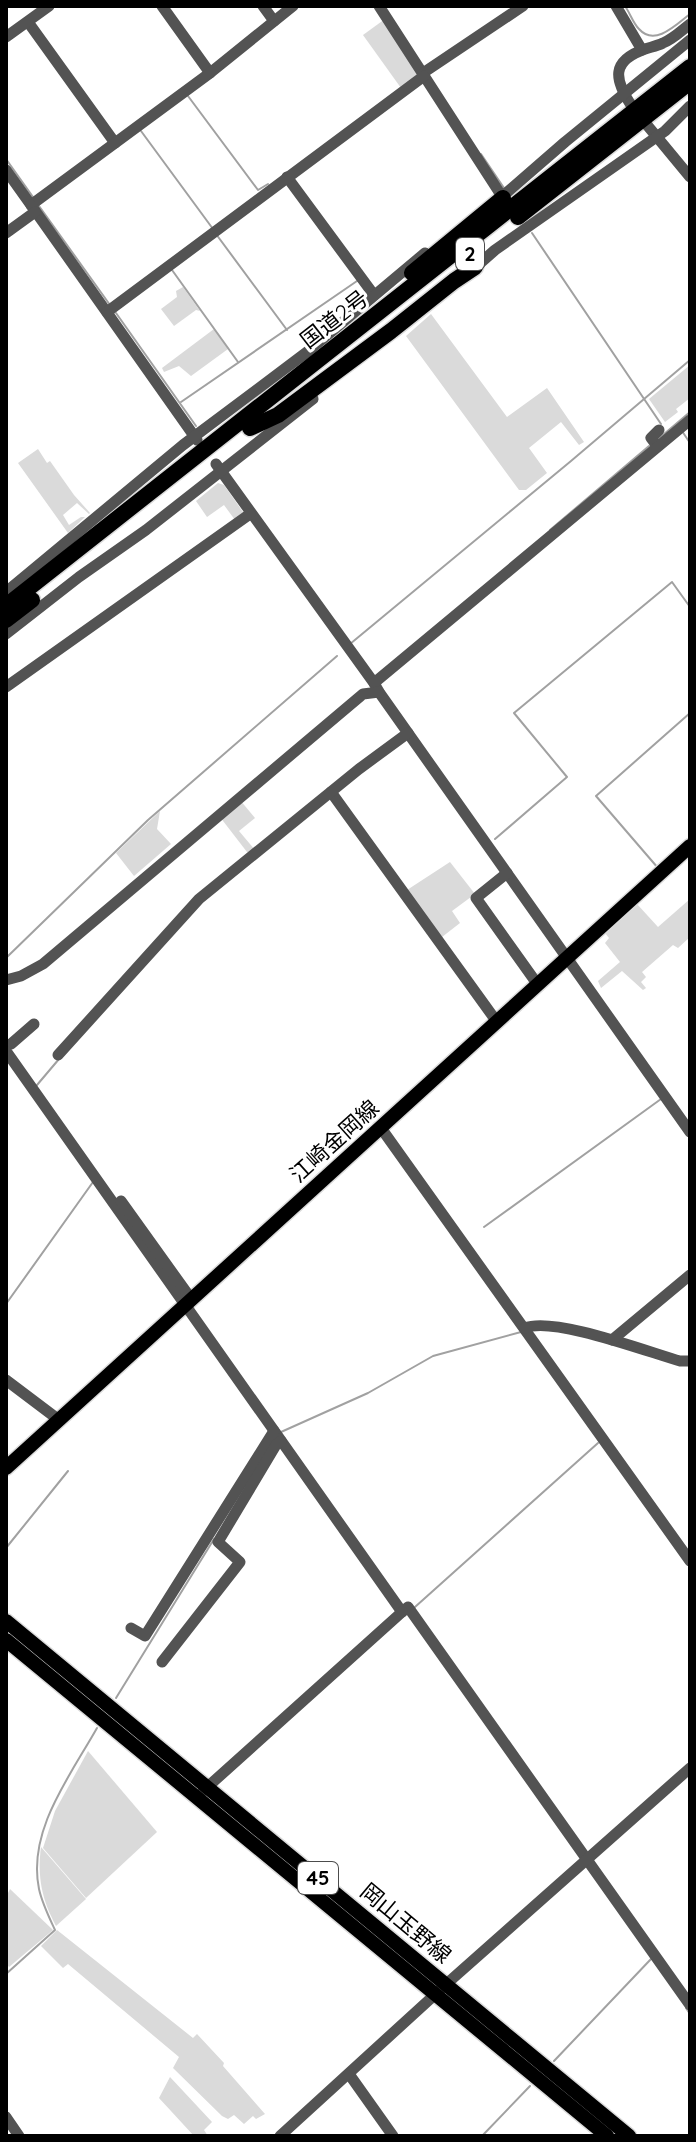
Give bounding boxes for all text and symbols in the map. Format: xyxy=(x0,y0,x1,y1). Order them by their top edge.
road number: 2 xyxy=(456,238,484,270)
street label: 国道2号 xyxy=(295,284,373,354)
street label: 江崎金岡線 xyxy=(284,1094,384,1188)
road number: 45 xyxy=(298,1862,338,1894)
street label: 岡山玉野線 xyxy=(355,1877,457,1969)

